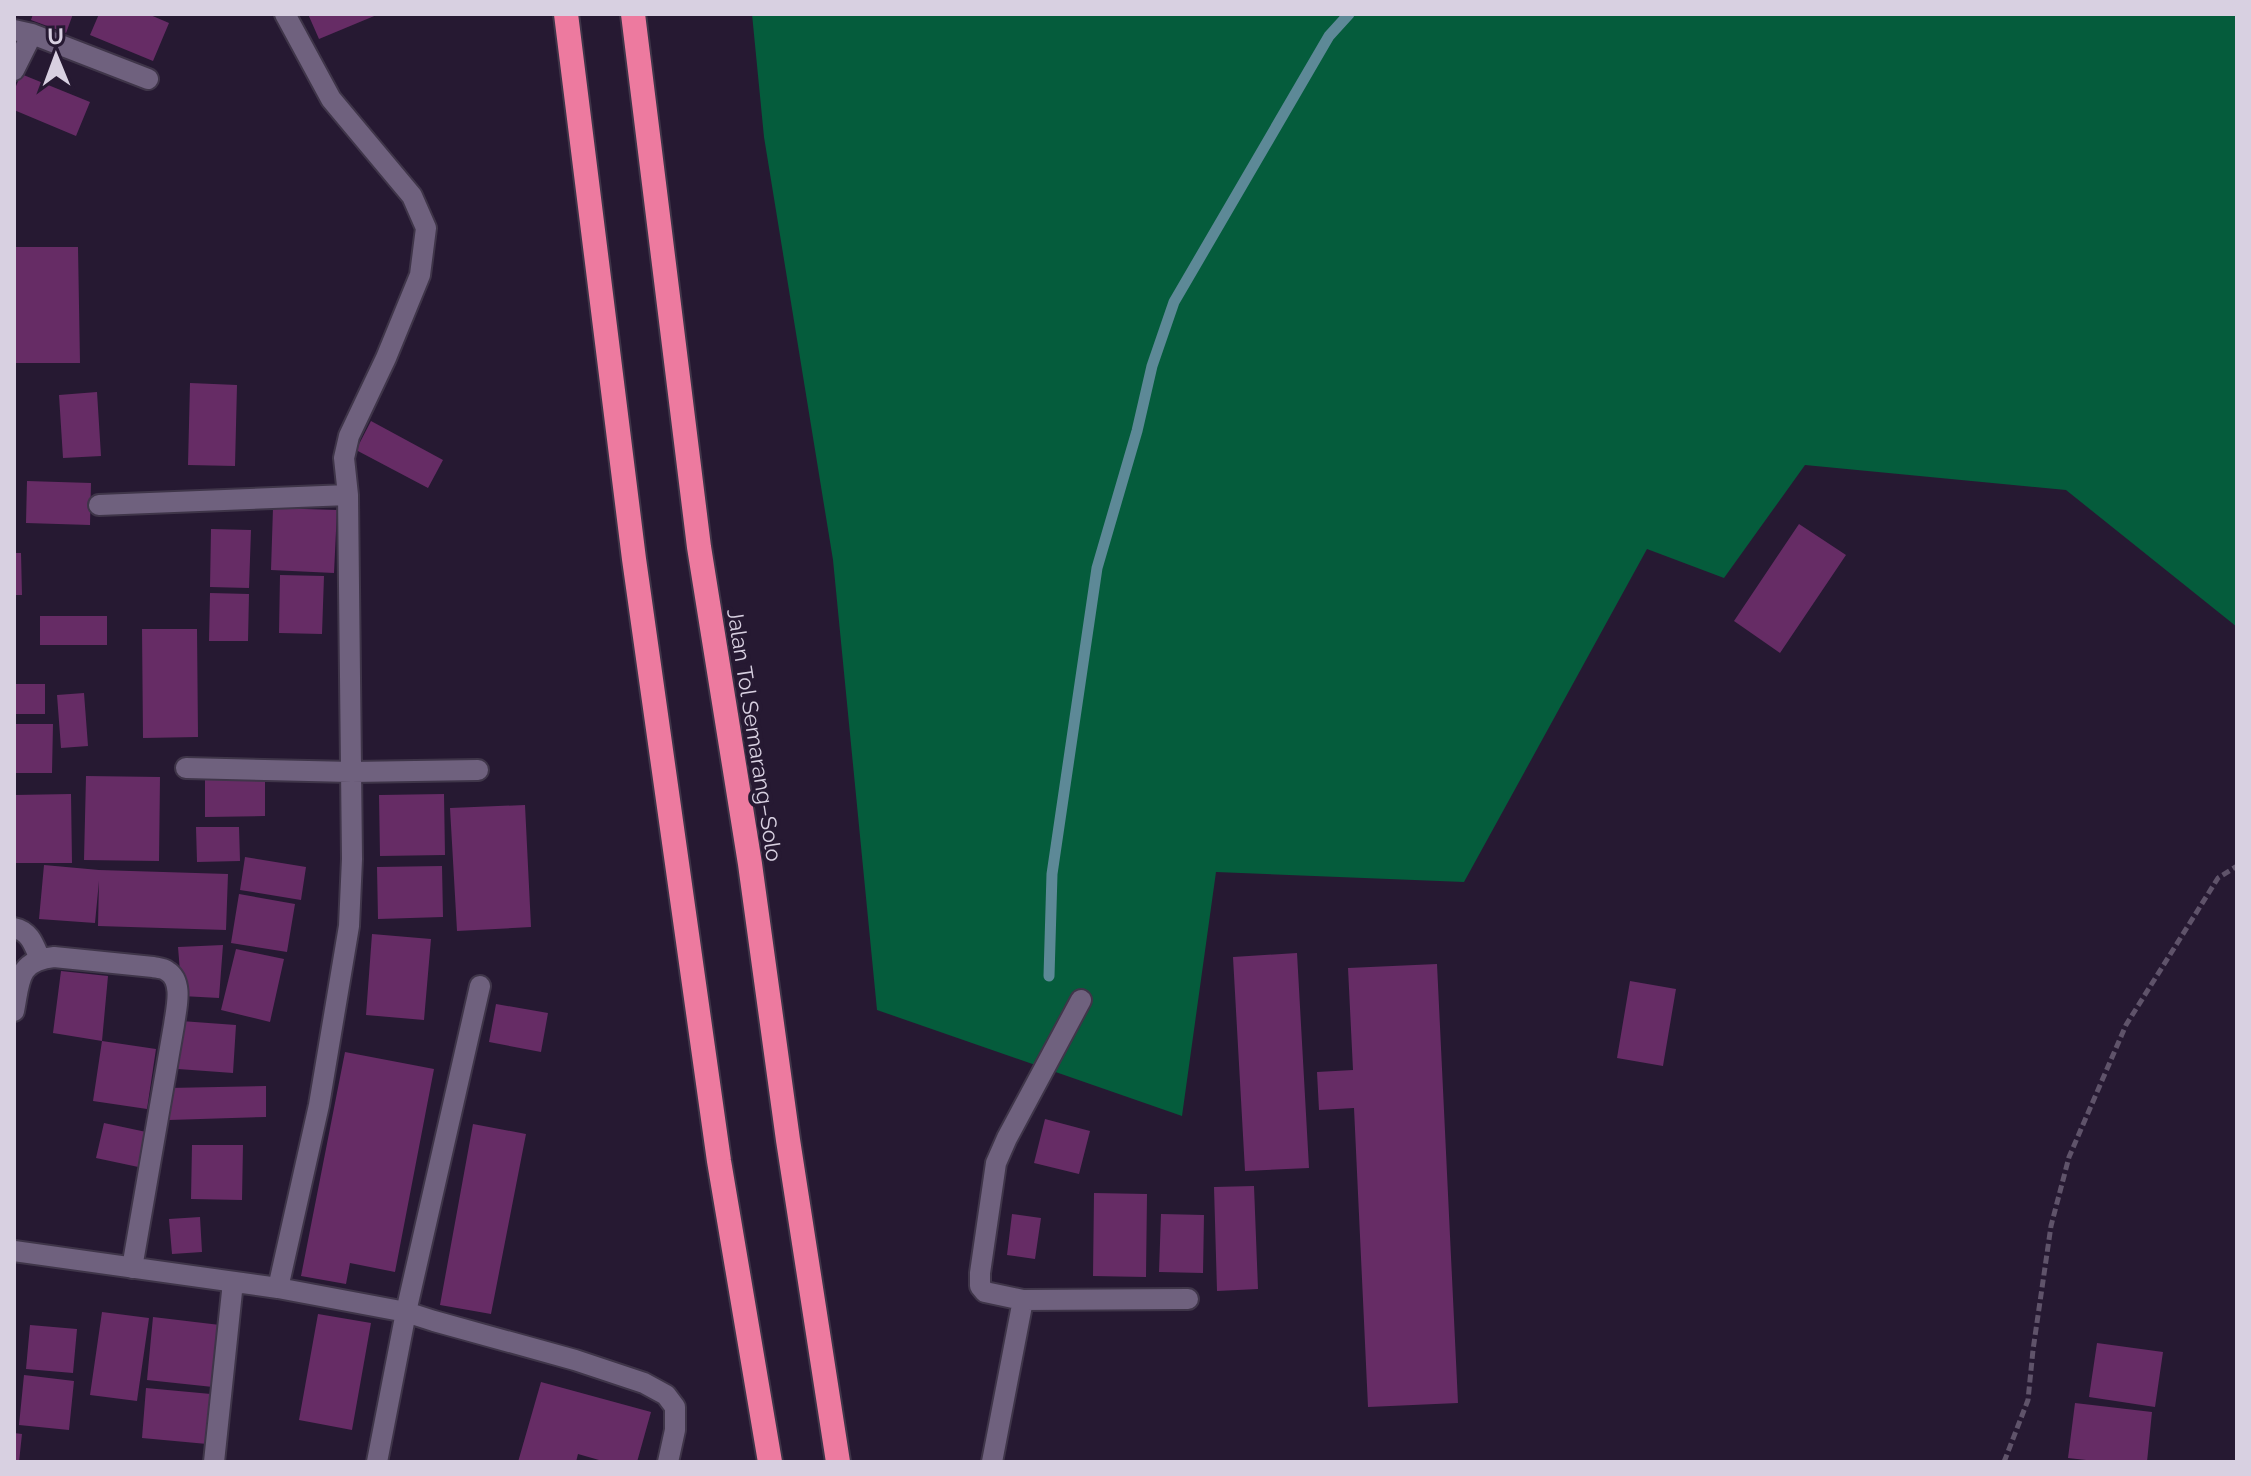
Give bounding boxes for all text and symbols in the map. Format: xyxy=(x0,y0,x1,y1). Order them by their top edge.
north arrow xyxy=(16,16,96,96)
text: U xyxy=(47,23,64,49)
street label: Jalan Tol Semarang–Solo xyxy=(722,607,788,863)

